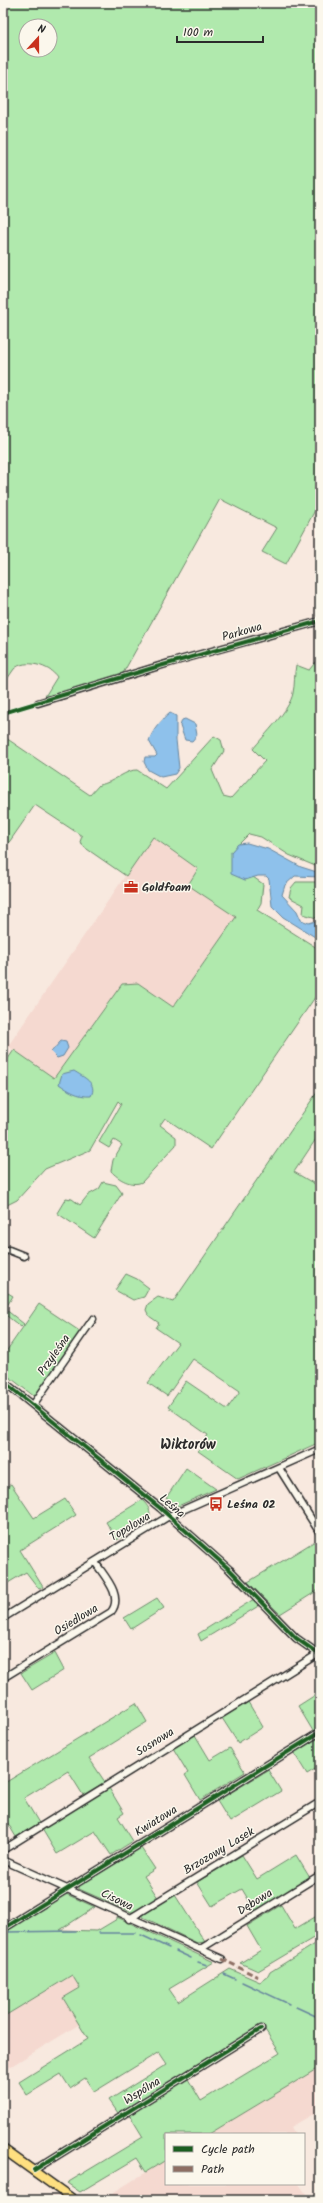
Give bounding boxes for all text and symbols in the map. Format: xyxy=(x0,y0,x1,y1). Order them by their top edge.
north arrow xyxy=(18,18,58,58)
scale bar xyxy=(177,18,263,44)
text: N xyxy=(35,20,48,39)
text: 100 m xyxy=(183,23,214,42)
street label: Parkowa xyxy=(220,617,265,647)
place label: Goldfoam xyxy=(142,878,191,897)
office icon: Goldfoam xyxy=(123,879,139,895)
street label: Przyleśna xyxy=(33,1330,75,1380)
district label: Wiktorów xyxy=(160,1434,217,1456)
street label: Leśna xyxy=(155,1489,189,1523)
place label: Leśna 02 xyxy=(227,1495,276,1514)
bus stop icon: Leśna 02 xyxy=(208,1496,224,1512)
street label: Topolowa xyxy=(106,1507,155,1547)
street label: Osiedlowa xyxy=(50,1599,102,1641)
street label: Sosnowa xyxy=(132,1723,178,1761)
street label: Kwiatowa xyxy=(131,1800,181,1842)
street label: Brzozowy Lasek xyxy=(180,1822,258,1880)
street label: Cisowa xyxy=(97,1884,137,1916)
street label: Dębowa xyxy=(234,1884,277,1920)
street label: Wspólna xyxy=(120,2072,165,2110)
legend xyxy=(165,2133,305,2185)
text: Cycle path xyxy=(201,2140,255,2159)
text: Path xyxy=(201,2160,224,2179)

